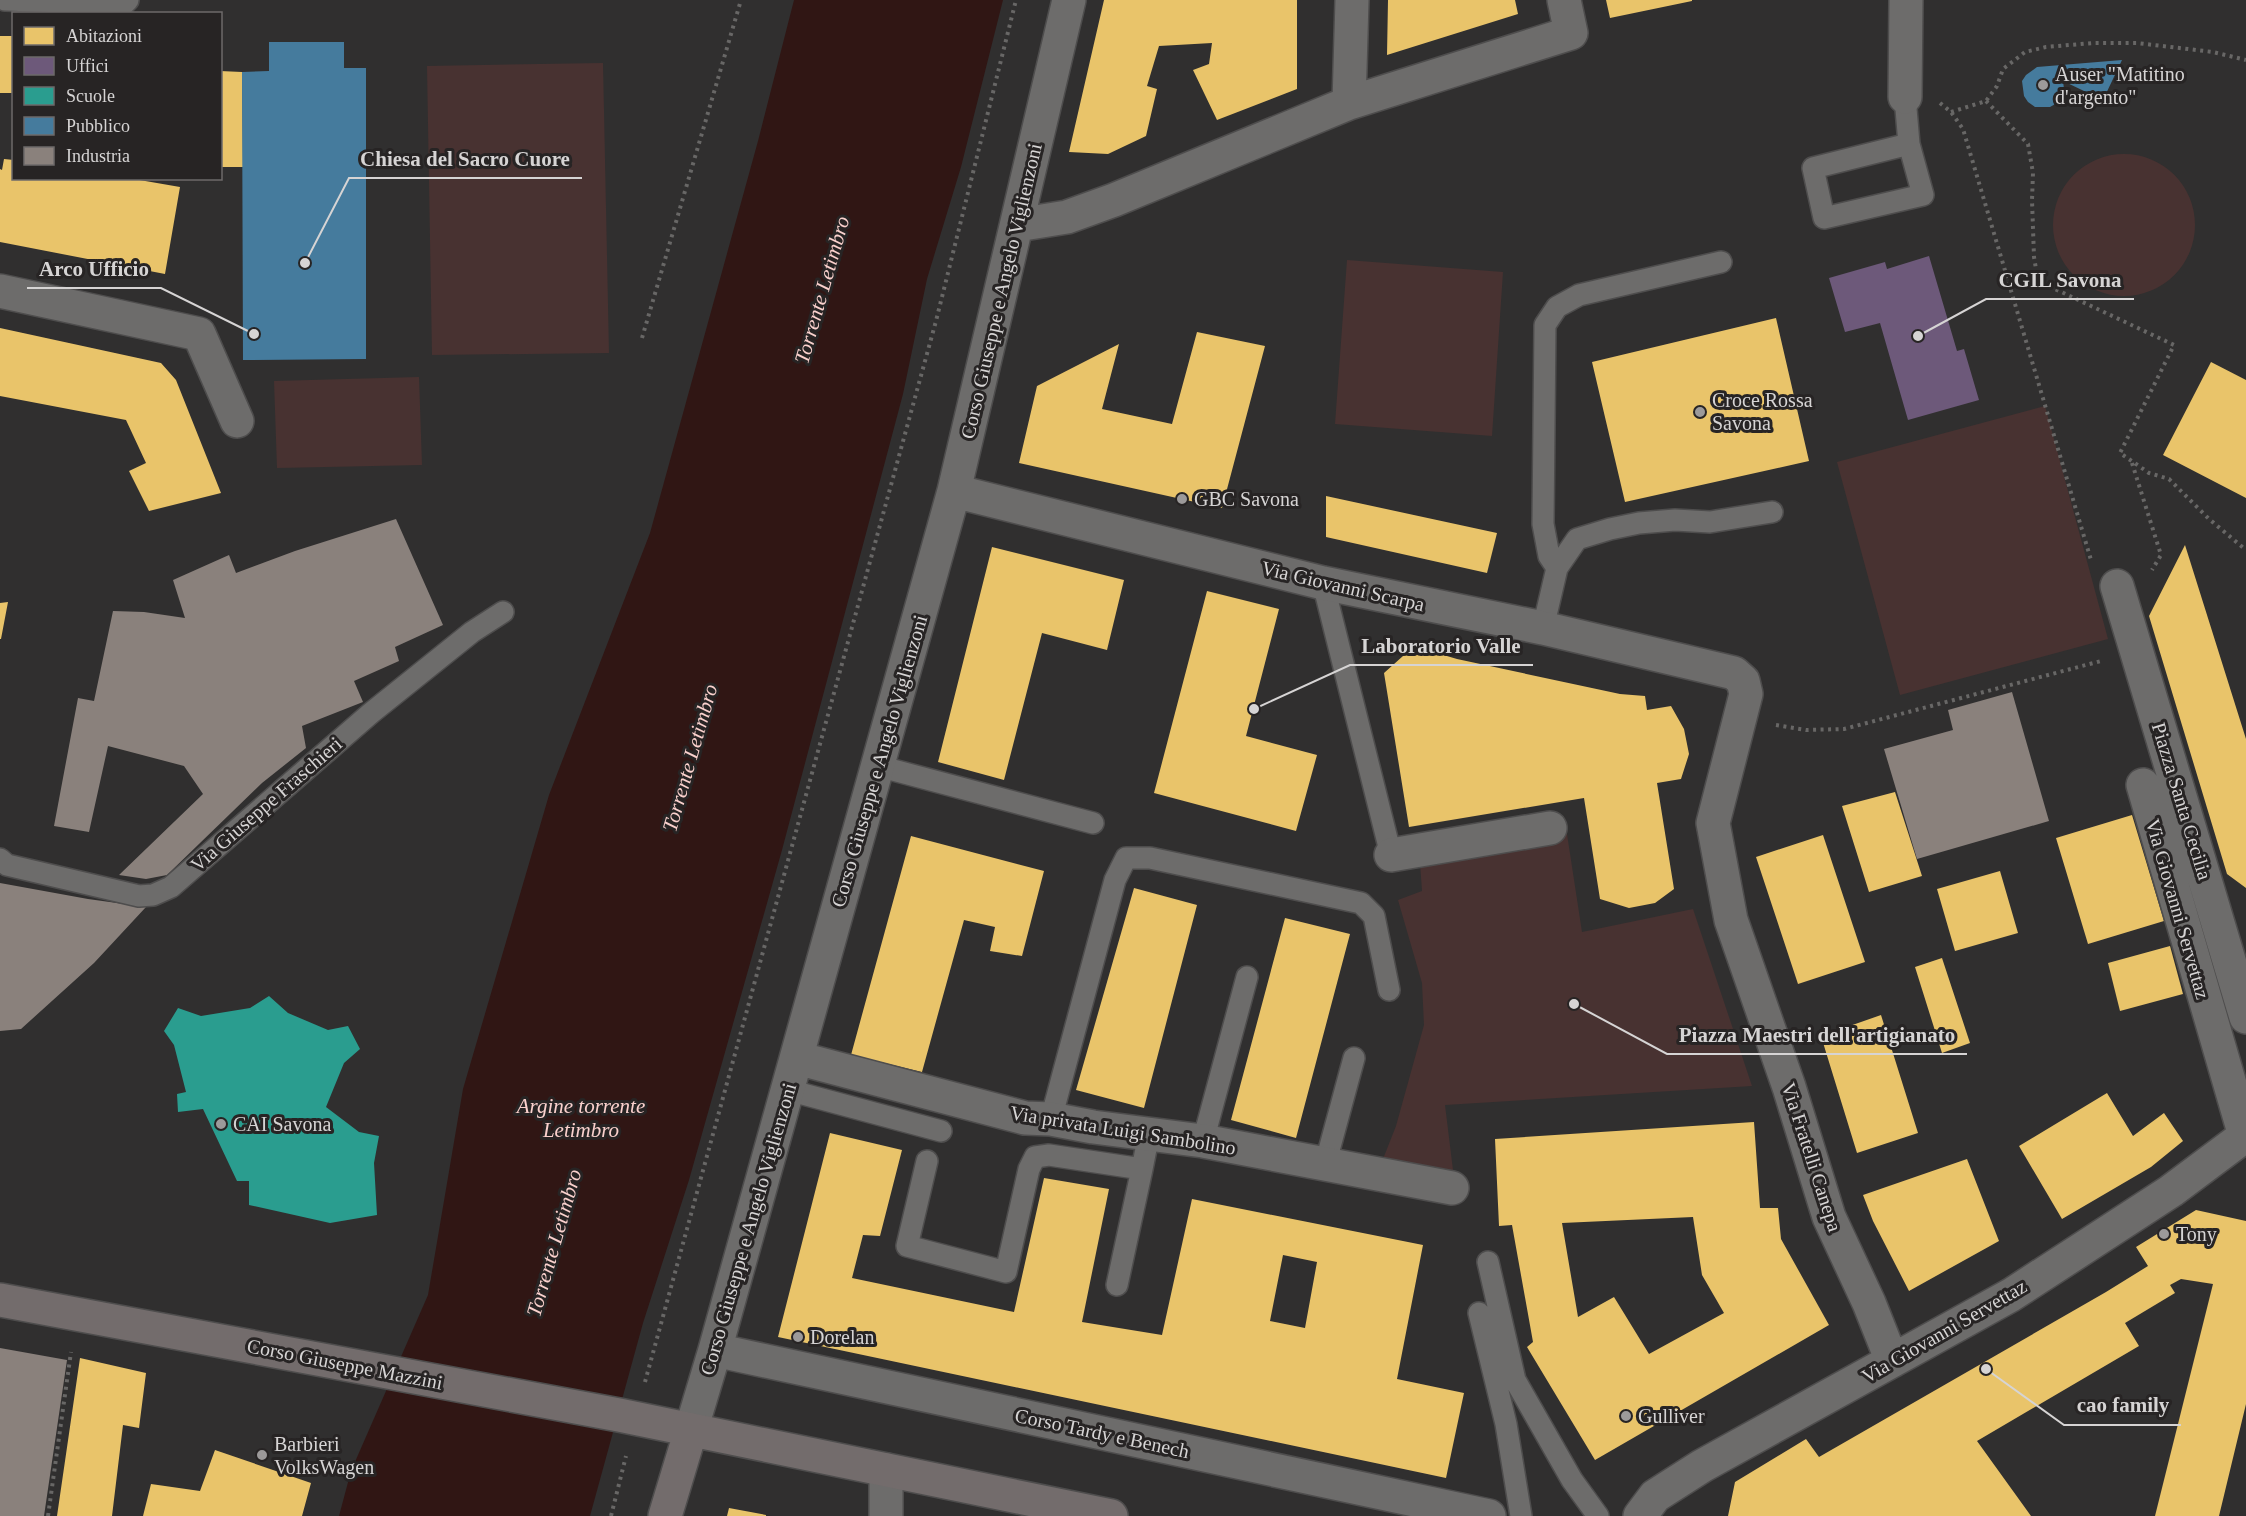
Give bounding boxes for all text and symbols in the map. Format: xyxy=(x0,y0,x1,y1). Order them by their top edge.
legend xyxy=(12,12,222,180)
text: Abitazioni xyxy=(66,26,142,46)
text: Uffici xyxy=(66,56,109,76)
place label: Auser "Matitino d'argento" xyxy=(2055,63,2185,109)
marker: Auser "Matitino d'argento" xyxy=(2036,78,2050,92)
text: Scuole xyxy=(66,86,115,106)
text: Pubblico xyxy=(66,116,130,136)
callout: Chiesa del Sacro Cuore xyxy=(349,139,582,178)
street label: Corso Giuseppe e Angelo Viglienzoni xyxy=(956,141,1047,441)
text: Industria xyxy=(66,146,130,166)
text: Chiesa del Sacro Cuore xyxy=(360,147,570,171)
water label: Torrente Letimbro xyxy=(789,214,855,366)
callout: Arco Ufficio xyxy=(27,249,161,288)
text: Arco Ufficio xyxy=(39,257,149,281)
callout: CGIL Savona xyxy=(1986,260,2134,299)
text: CGIL Savona xyxy=(1998,268,2122,292)
place label: Croce Rossa Savona xyxy=(1712,389,1813,434)
marker: Croce Rossa Savona xyxy=(1693,405,1707,419)
place label: GBC Savona xyxy=(1194,488,1299,510)
marker: GBC Savona xyxy=(1175,492,1189,506)
street label: Via Giovanni Scarpa xyxy=(1259,557,1427,616)
street label: Corso Giuseppe e Angelo Viglienzoni xyxy=(827,612,932,910)
callout: Laboratorio Valle xyxy=(1350,626,1533,665)
text: Laboratorio Valle xyxy=(1361,634,1521,658)
water label: Torrente Letimbro xyxy=(657,682,723,834)
street label: Piazza Santa Cecilia xyxy=(2148,720,2216,882)
street label: Via Giuseppe Fraschieri xyxy=(186,732,347,876)
street label: Via Giovanni Servettaz xyxy=(2142,816,2214,1002)
callout: Piazza Maestri dell'artigianato xyxy=(1667,1015,1967,1054)
text: Piazza Maestri dell'artigianato xyxy=(1679,1023,1955,1047)
street label: Corso Giuseppe e Angelo Viglienzoni xyxy=(696,1080,801,1378)
street label: Via Fratelli Canepa xyxy=(1777,1080,1847,1235)
water label: Argine torrente Letimbro xyxy=(515,1094,645,1142)
street label: Via privata Luigi Sambolino xyxy=(1008,1101,1237,1160)
place label: CAI Savona xyxy=(233,1113,331,1135)
marker: CAI Savona xyxy=(214,1117,228,1131)
water label: Torrente Letimbro xyxy=(521,1167,587,1319)
place label: Tony xyxy=(2176,1223,2217,1246)
marker: Tony xyxy=(2157,1227,2171,1241)
street label: Via Giovanni Servettaz xyxy=(1858,1275,2030,1387)
place label: Dorelan xyxy=(810,1326,874,1348)
marker: Dorelan xyxy=(791,1330,805,1344)
street label: Corso Giuseppe Mazzini xyxy=(245,1334,445,1395)
callout: cao family xyxy=(2064,1386,2181,1425)
text: cao family xyxy=(2077,1393,2170,1417)
street label: Corso Tardy e Benech xyxy=(1013,1404,1191,1463)
place label: Gulliver xyxy=(1638,1405,1705,1427)
marker: Gulliver xyxy=(1619,1409,1633,1423)
place label: Barbieri VolksWagen xyxy=(274,1433,374,1479)
marker: Barbieri VolksWagen xyxy=(255,1448,269,1462)

